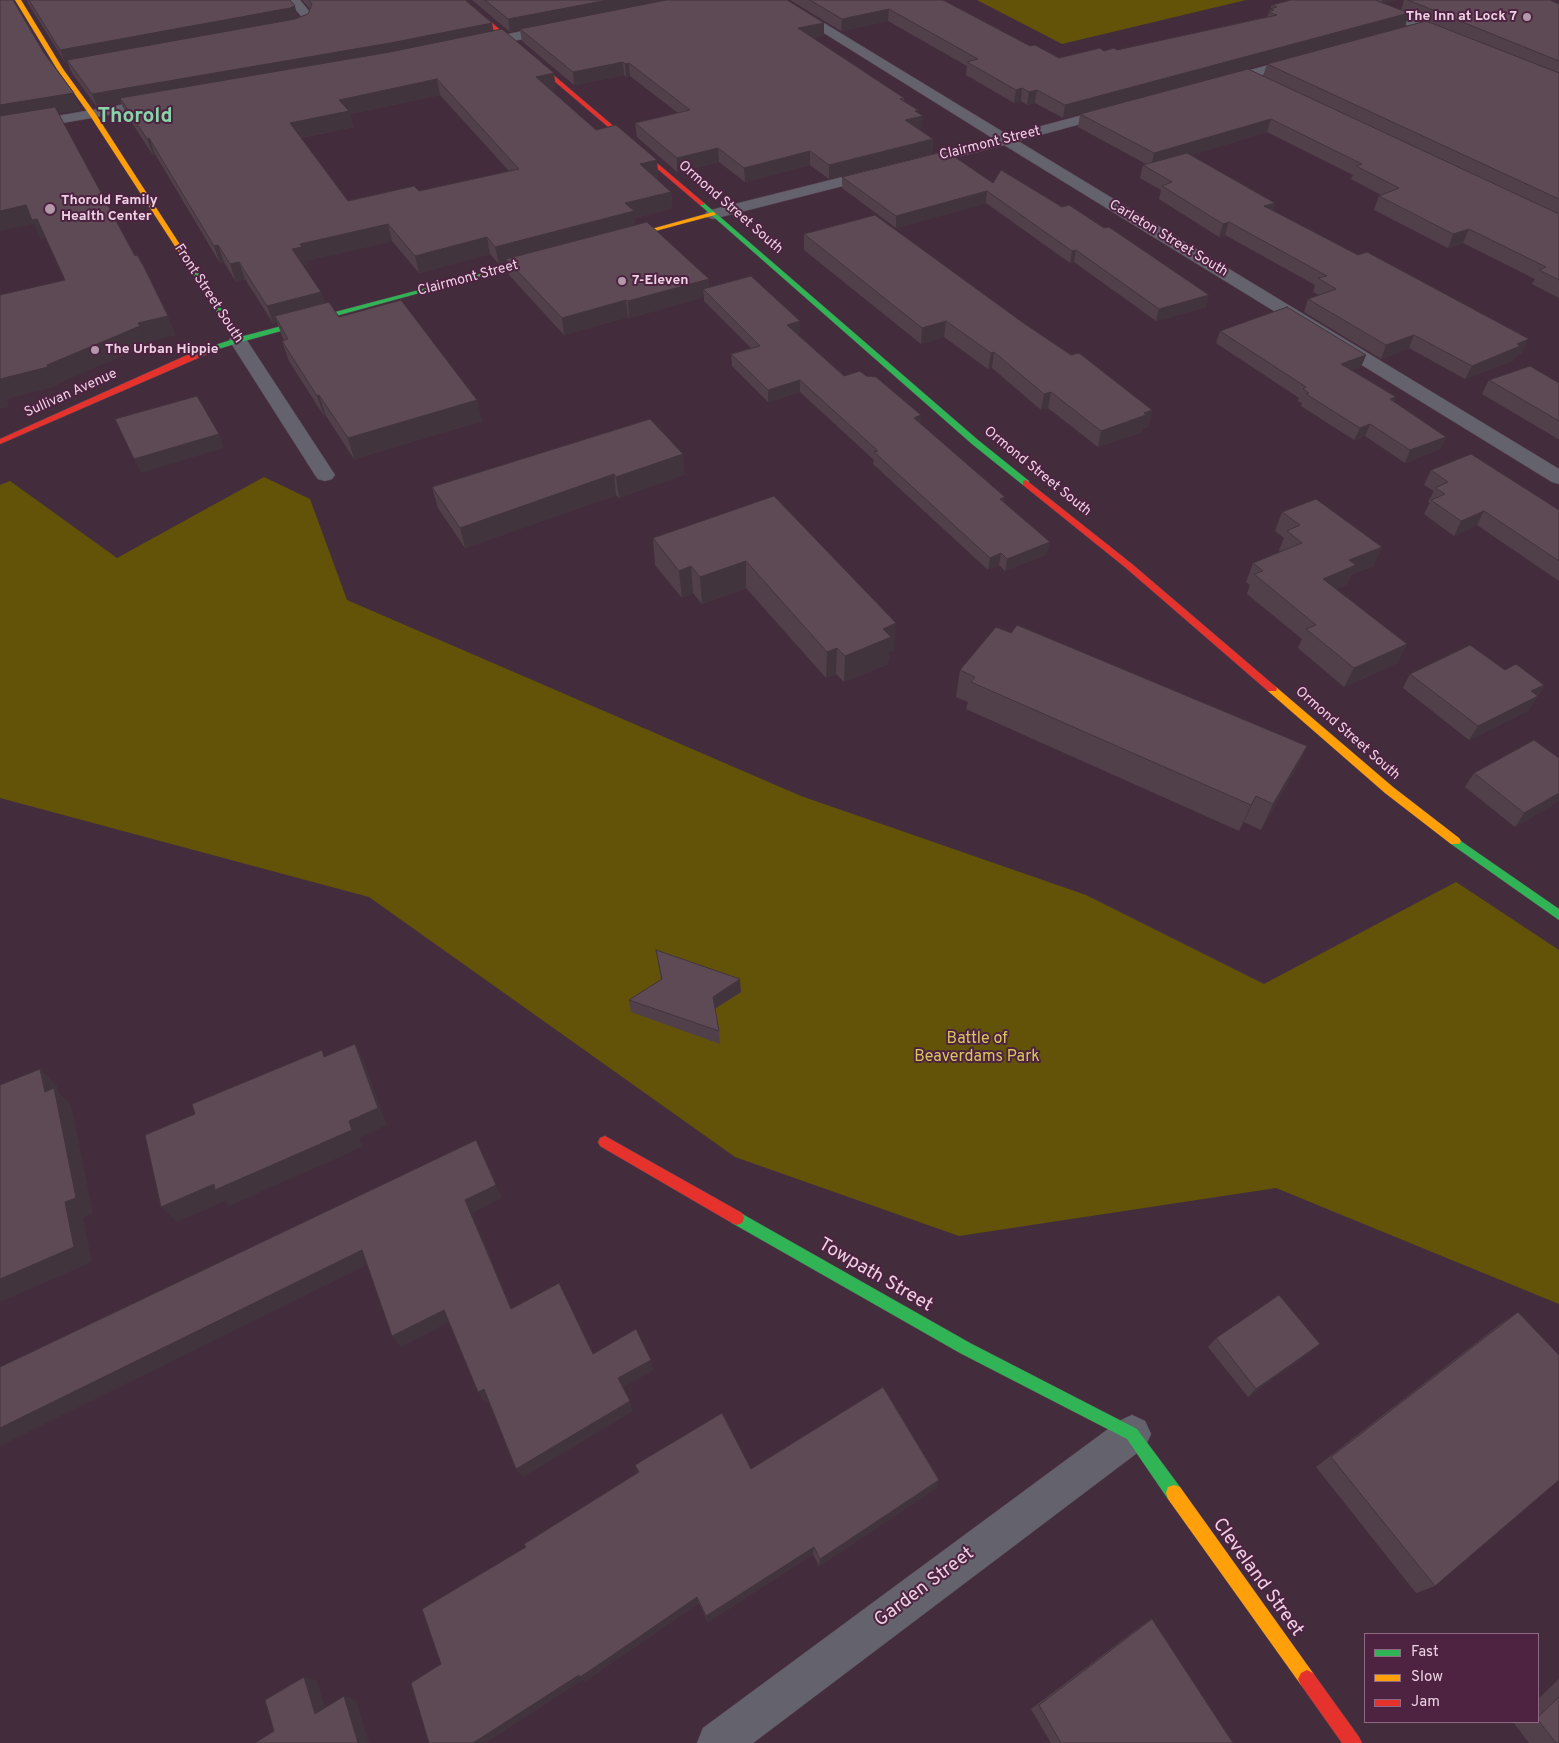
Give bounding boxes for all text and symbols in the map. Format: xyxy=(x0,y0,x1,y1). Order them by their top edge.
place label: The Inn at Lock 7 xyxy=(1406,9,1517,25)
marker: The Inn at Lock 7 xyxy=(1521,11,1533,23)
district label: Thorold xyxy=(97,105,173,131)
street label: Clairmont Street xyxy=(938,123,1042,165)
street label: Ormond Street South xyxy=(674,158,786,258)
place label: Thorold Family Health Center xyxy=(61,193,158,226)
street label: Carleton Street South xyxy=(1106,197,1230,281)
marker: Thorold Family Health Center xyxy=(43,202,57,216)
street label: Front Street South xyxy=(170,241,246,347)
street label: Clairmont Street xyxy=(416,257,520,301)
place label: 7-Eleven xyxy=(632,273,689,289)
marker: 7-Eleven xyxy=(616,275,628,287)
place label: The Urban Hippie xyxy=(105,342,218,358)
marker: The Urban Hippie xyxy=(89,344,101,356)
street label: Sullivan Avenue xyxy=(22,366,120,422)
street label: Ormond Street South xyxy=(980,424,1094,520)
street label: Ormond Street South xyxy=(1291,684,1403,784)
park label: Battle of Beaverdams Park xyxy=(914,1030,1040,1068)
street label: Towpath Street xyxy=(814,1234,936,1318)
street label: Cleveland Street xyxy=(1206,1514,1308,1642)
street label: Garden Street xyxy=(871,1543,979,1633)
legend xyxy=(1364,1633,1539,1723)
text: Fast xyxy=(1411,1643,1439,1662)
text: Slow xyxy=(1411,1668,1443,1687)
text: Jam xyxy=(1411,1693,1440,1712)

